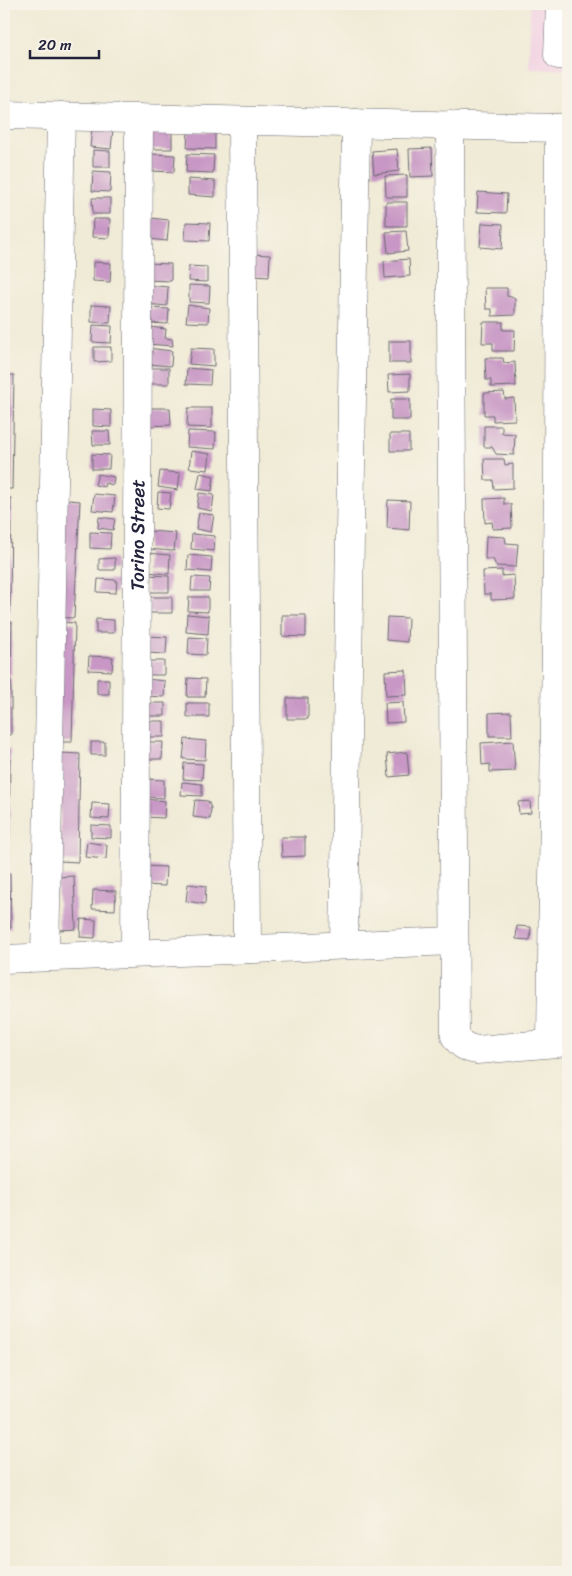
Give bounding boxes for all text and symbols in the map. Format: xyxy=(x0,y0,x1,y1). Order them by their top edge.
scale bar xyxy=(30,28,99,60)
text: 20 m xyxy=(38,32,72,58)
street label: Torino Street xyxy=(121,479,154,591)

